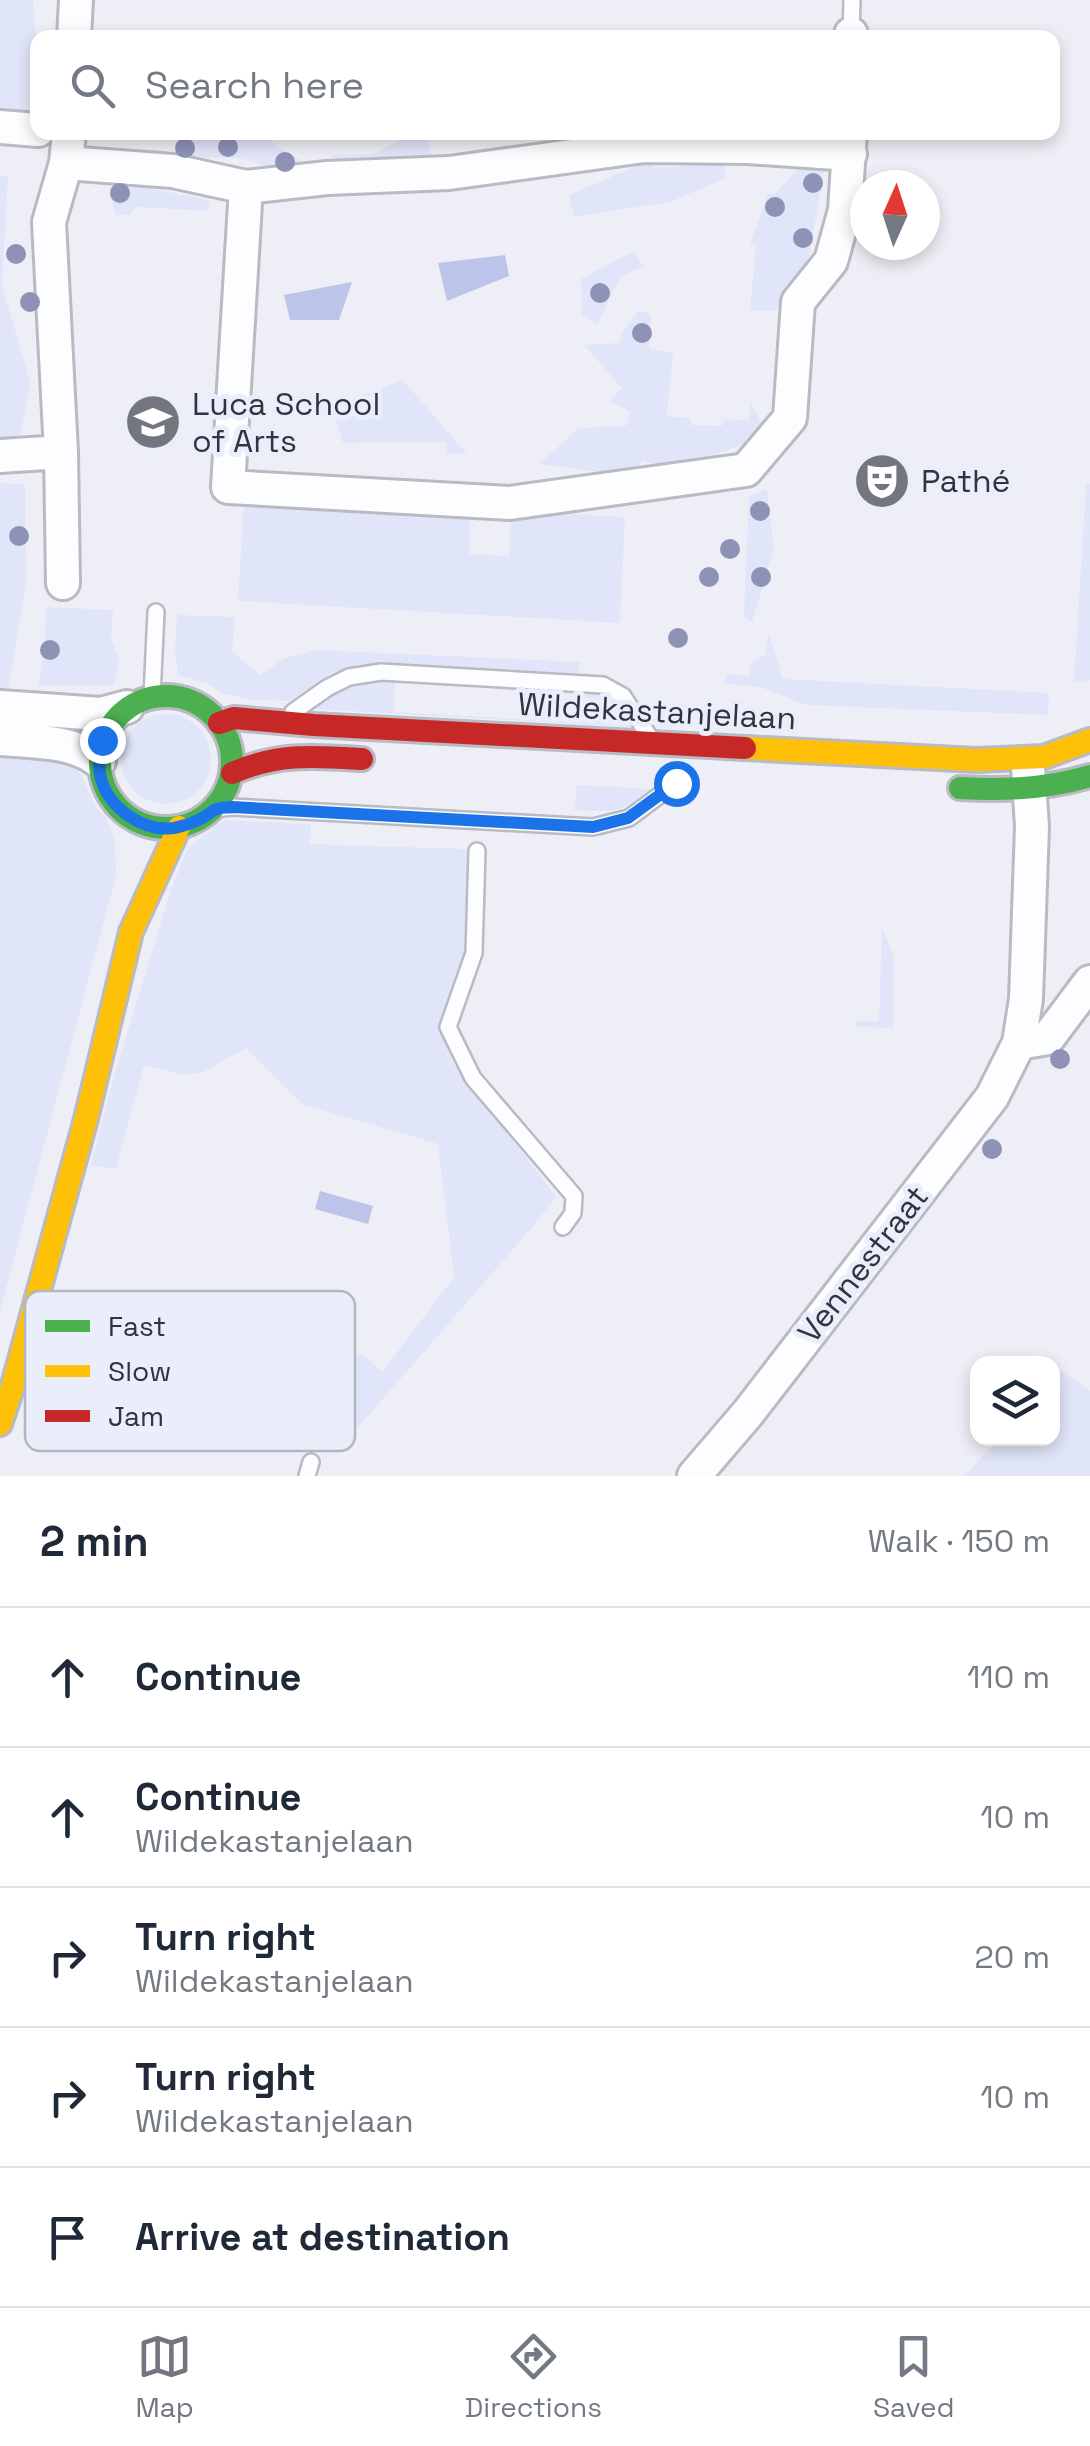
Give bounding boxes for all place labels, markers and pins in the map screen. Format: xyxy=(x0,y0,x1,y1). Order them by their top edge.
place label: Luca School of Arts xyxy=(192,384,380,461)
school or university icon: Luca School of Arts xyxy=(123,392,183,452)
theatre icon: Pathé xyxy=(852,451,912,511)
place label: Pathé xyxy=(921,461,1011,501)

